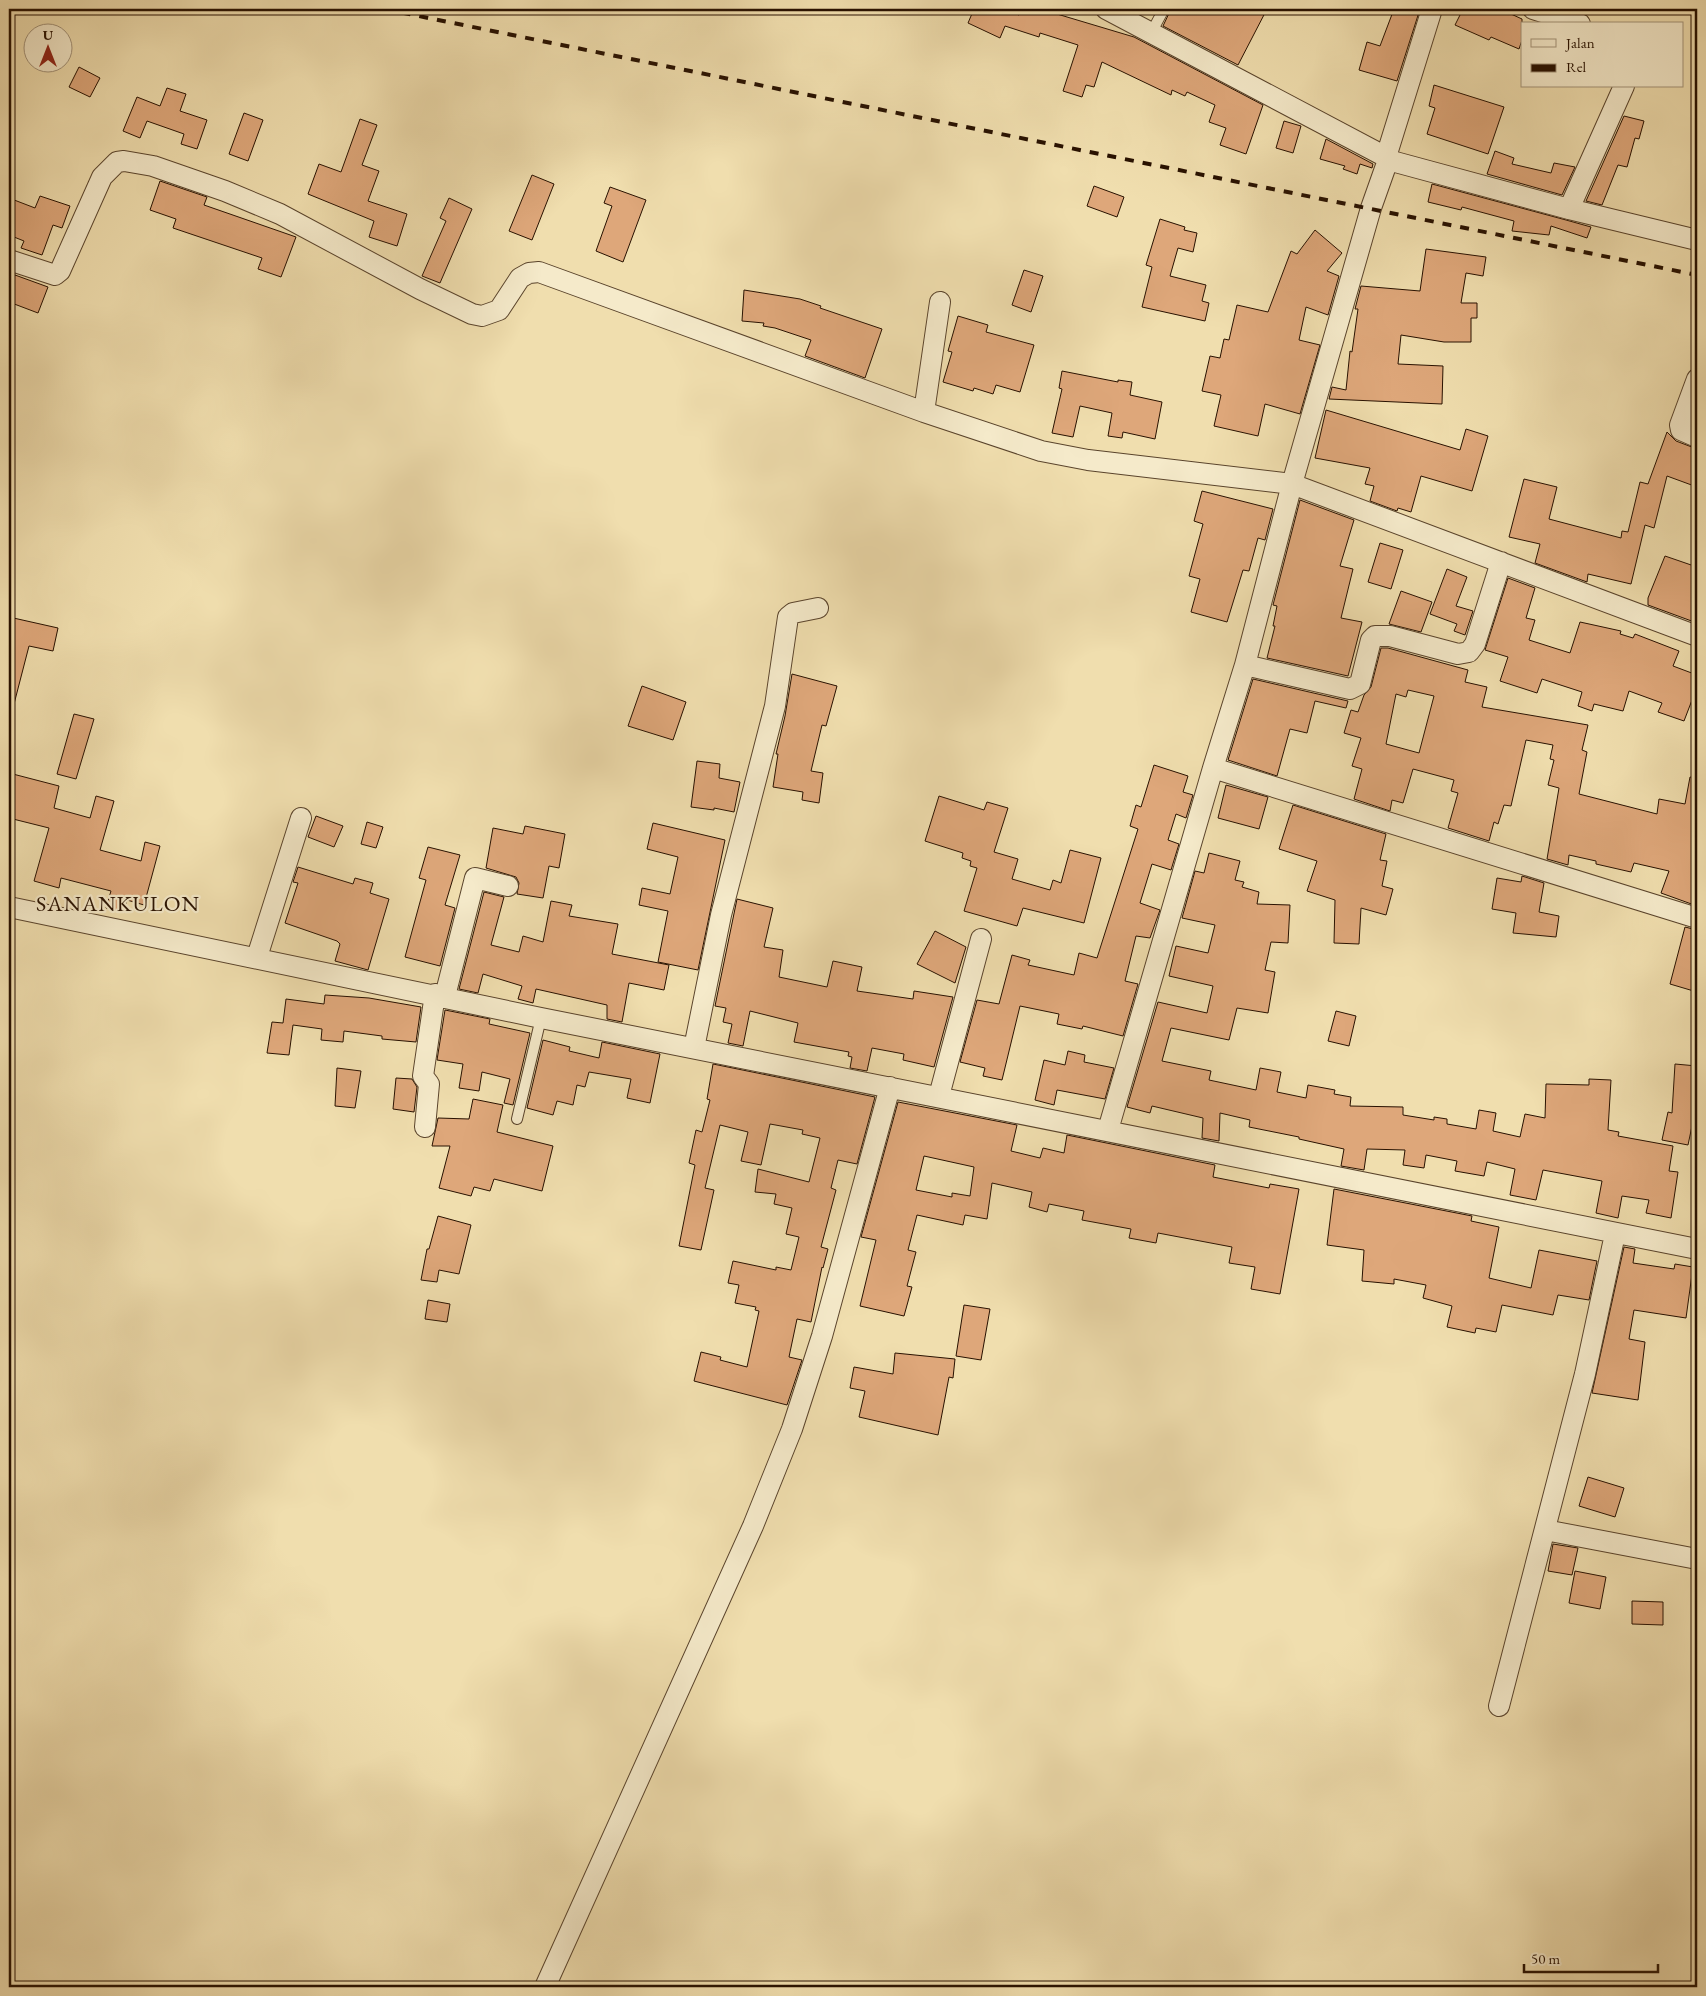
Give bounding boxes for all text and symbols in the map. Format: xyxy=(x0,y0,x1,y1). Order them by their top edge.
north arrow xyxy=(22,22,72,72)
legend xyxy=(1521,22,1684,88)
text: U xyxy=(43,26,54,44)
text: Jalan xyxy=(1564,33,1595,52)
text: Rel xyxy=(1566,57,1587,76)
district label: SANANKULON xyxy=(36,889,200,918)
scale bar xyxy=(1524,1941,1657,1973)
text: 50 m xyxy=(1531,1949,1560,1968)

